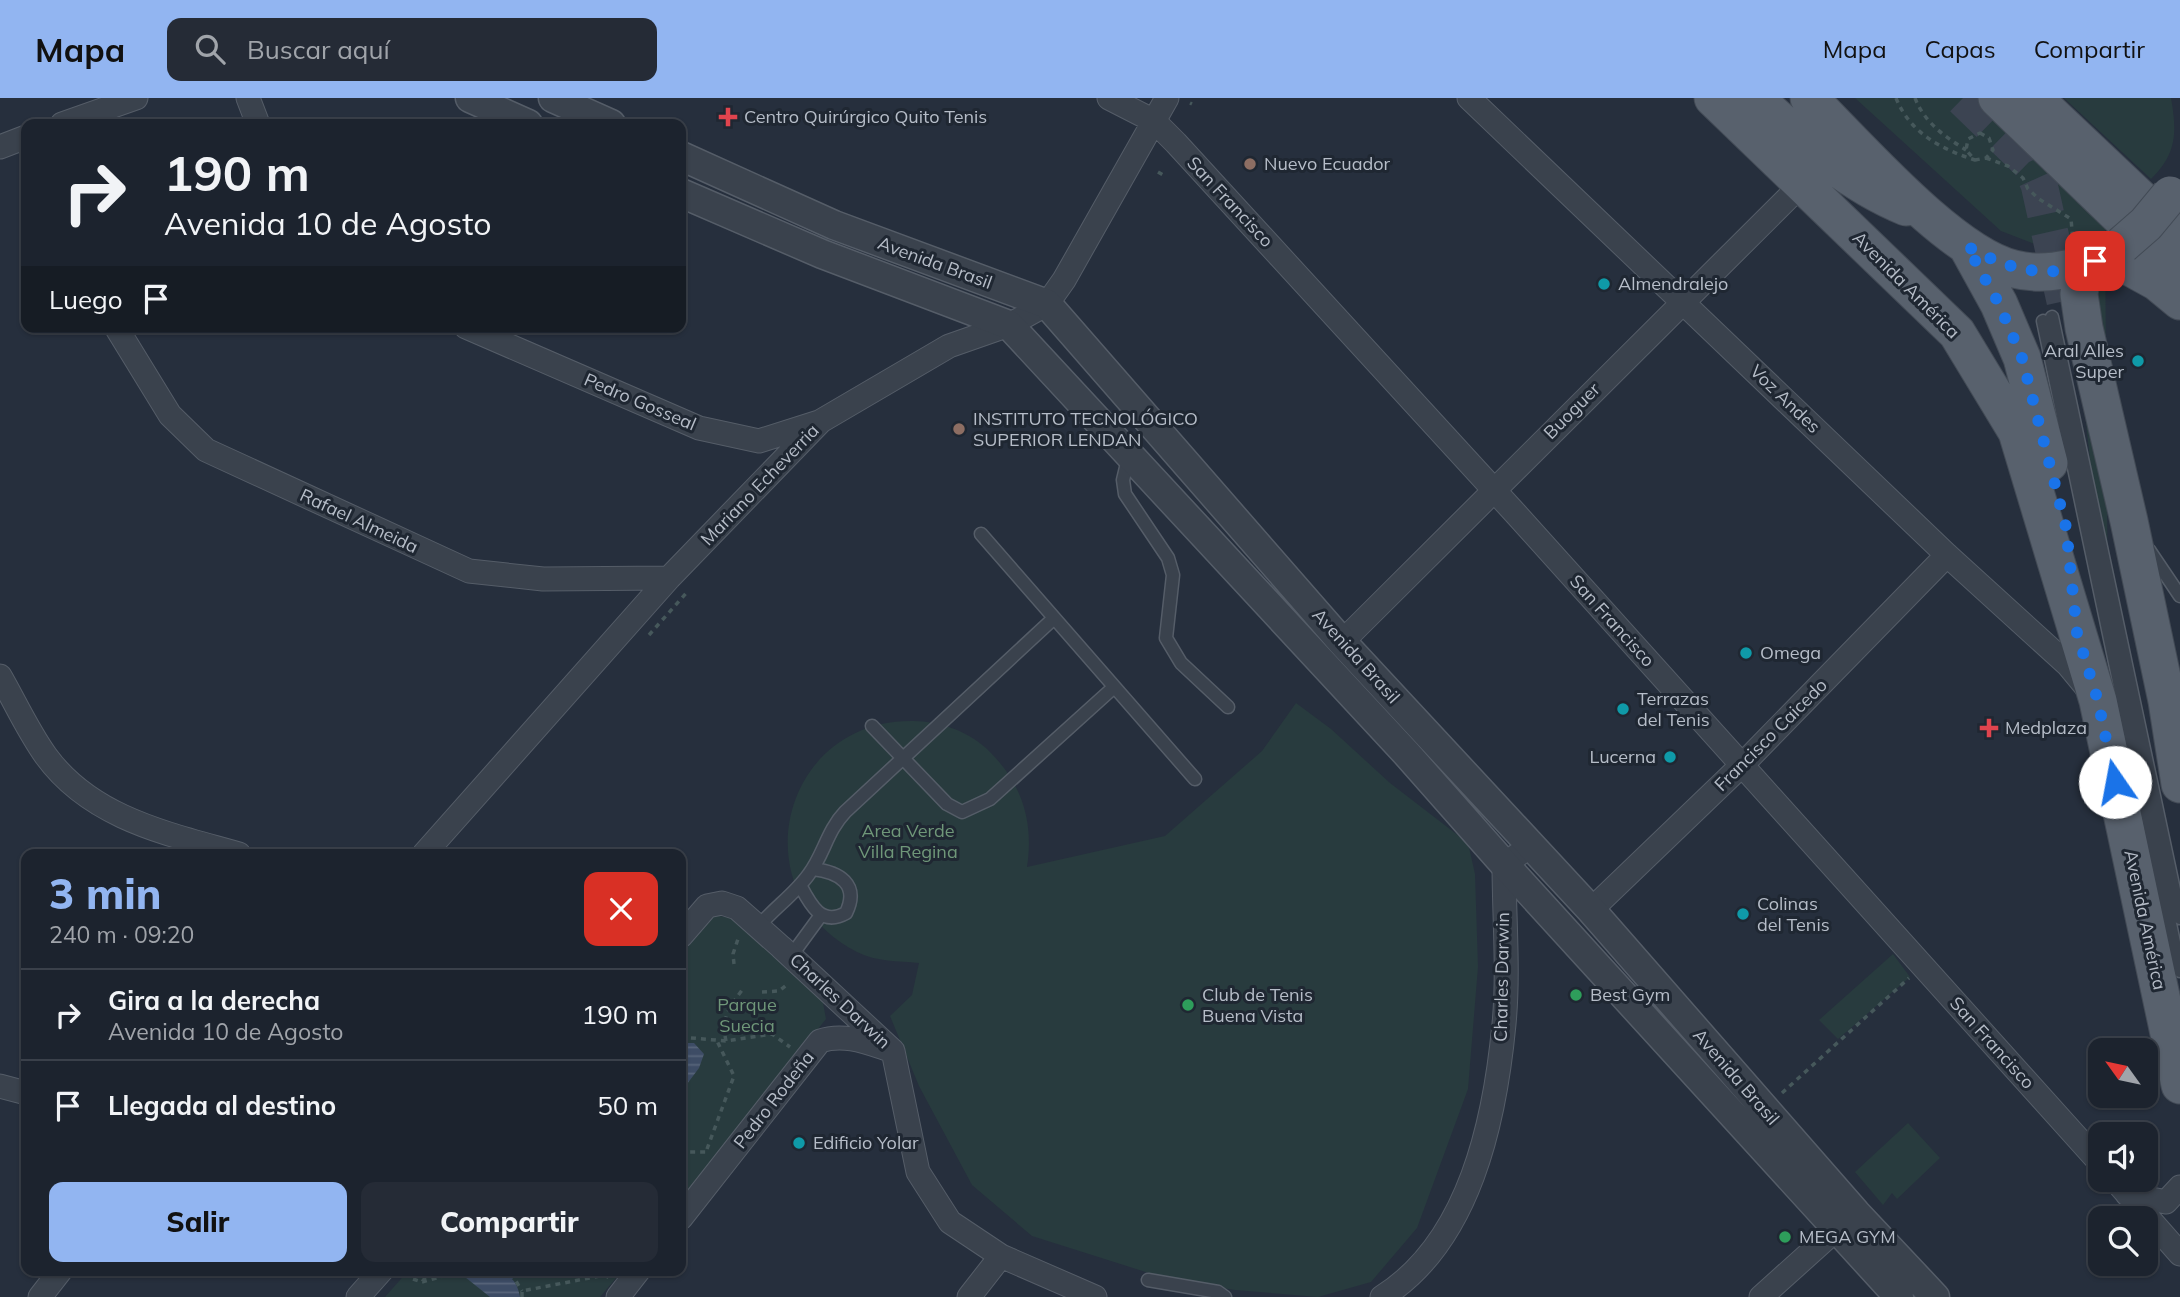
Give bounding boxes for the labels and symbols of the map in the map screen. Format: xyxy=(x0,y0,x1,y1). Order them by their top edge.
place label: Centro Quirúrgico Quito Tenis xyxy=(744,105,987,128)
marker: Centro Quirúrgico Quito Tenis xyxy=(718,107,738,127)
street label: San Francisco xyxy=(1182,151,1278,252)
place label: Nuevo Ecuador xyxy=(1264,152,1391,175)
marker: Nuevo Ecuador xyxy=(1242,156,1258,172)
street label: Avenida América xyxy=(1848,226,1965,343)
street label: Avenida Brasil xyxy=(875,231,996,294)
pin xyxy=(2065,231,2125,291)
place label: Almendralejo xyxy=(1618,272,1728,295)
marker: Almendralejo xyxy=(1596,276,1612,292)
place label: Aral Alles Super xyxy=(2044,339,2124,383)
marker: Aral Alles Super xyxy=(2130,353,2146,369)
street label: Voz Andes xyxy=(1745,359,1825,438)
street label: Pedro Gosseal xyxy=(581,368,700,435)
street label: Buoguer xyxy=(1539,377,1605,444)
place label: INSTITUTO TECNOLÓGICO SUPERIOR LENDAN xyxy=(973,407,1198,451)
street label: Mariano Echeverria xyxy=(696,419,824,550)
marker: INSTITUTO TECNOLÓGICO SUPERIOR LENDAN xyxy=(951,421,967,437)
street label: Rafael Almeida xyxy=(296,483,422,558)
street label: San Francisco xyxy=(1565,570,1660,672)
street label: Avenida Brasil xyxy=(1308,603,1405,708)
place label: Omega xyxy=(1760,641,1821,664)
marker: Omega xyxy=(1738,645,1754,661)
street label: Francisco Caicedo xyxy=(1709,673,1832,796)
place label: Terrazas del Tenis xyxy=(1637,687,1710,731)
marker: Terrazas del Tenis xyxy=(1615,701,1631,717)
place label: Medplaza xyxy=(2005,716,2087,739)
marker: Medplaza xyxy=(1979,718,1999,738)
place label: Lucerna xyxy=(1590,745,1656,768)
position arrow xyxy=(2078,745,2152,819)
marker: Lucerna xyxy=(1662,749,1678,765)
park label: Area Verde Villa Regina xyxy=(858,819,958,863)
street label: Avenida América xyxy=(2119,848,2172,992)
place label: Colinas del Tenis xyxy=(1757,892,1830,936)
marker: Colinas del Tenis xyxy=(1735,906,1751,922)
street label: Charles Darwin xyxy=(1489,912,1514,1042)
street label: Charles Darwin xyxy=(785,948,896,1053)
place label: Club de Tenis Buena Vista xyxy=(1202,983,1313,1027)
place label: Best Gym xyxy=(1590,983,1670,1006)
marker: Best Gym xyxy=(1568,987,1584,1003)
street label: San Francisco xyxy=(1945,992,2040,1094)
park label: Parque Suecia xyxy=(717,993,777,1037)
marker: Club de Tenis Buena Vista xyxy=(1180,997,1196,1013)
street label: Avenida Brasil xyxy=(1688,1024,1784,1130)
north arrow xyxy=(2088,1038,2158,1108)
street label: Pedro Rodeña xyxy=(728,1046,819,1153)
place label: Edificio Yolar xyxy=(813,1131,919,1154)
marker: Edificio Yolar xyxy=(791,1135,807,1151)
place label: MEGA GYM xyxy=(1799,1225,1896,1248)
marker: MEGA GYM xyxy=(1777,1229,1793,1245)

